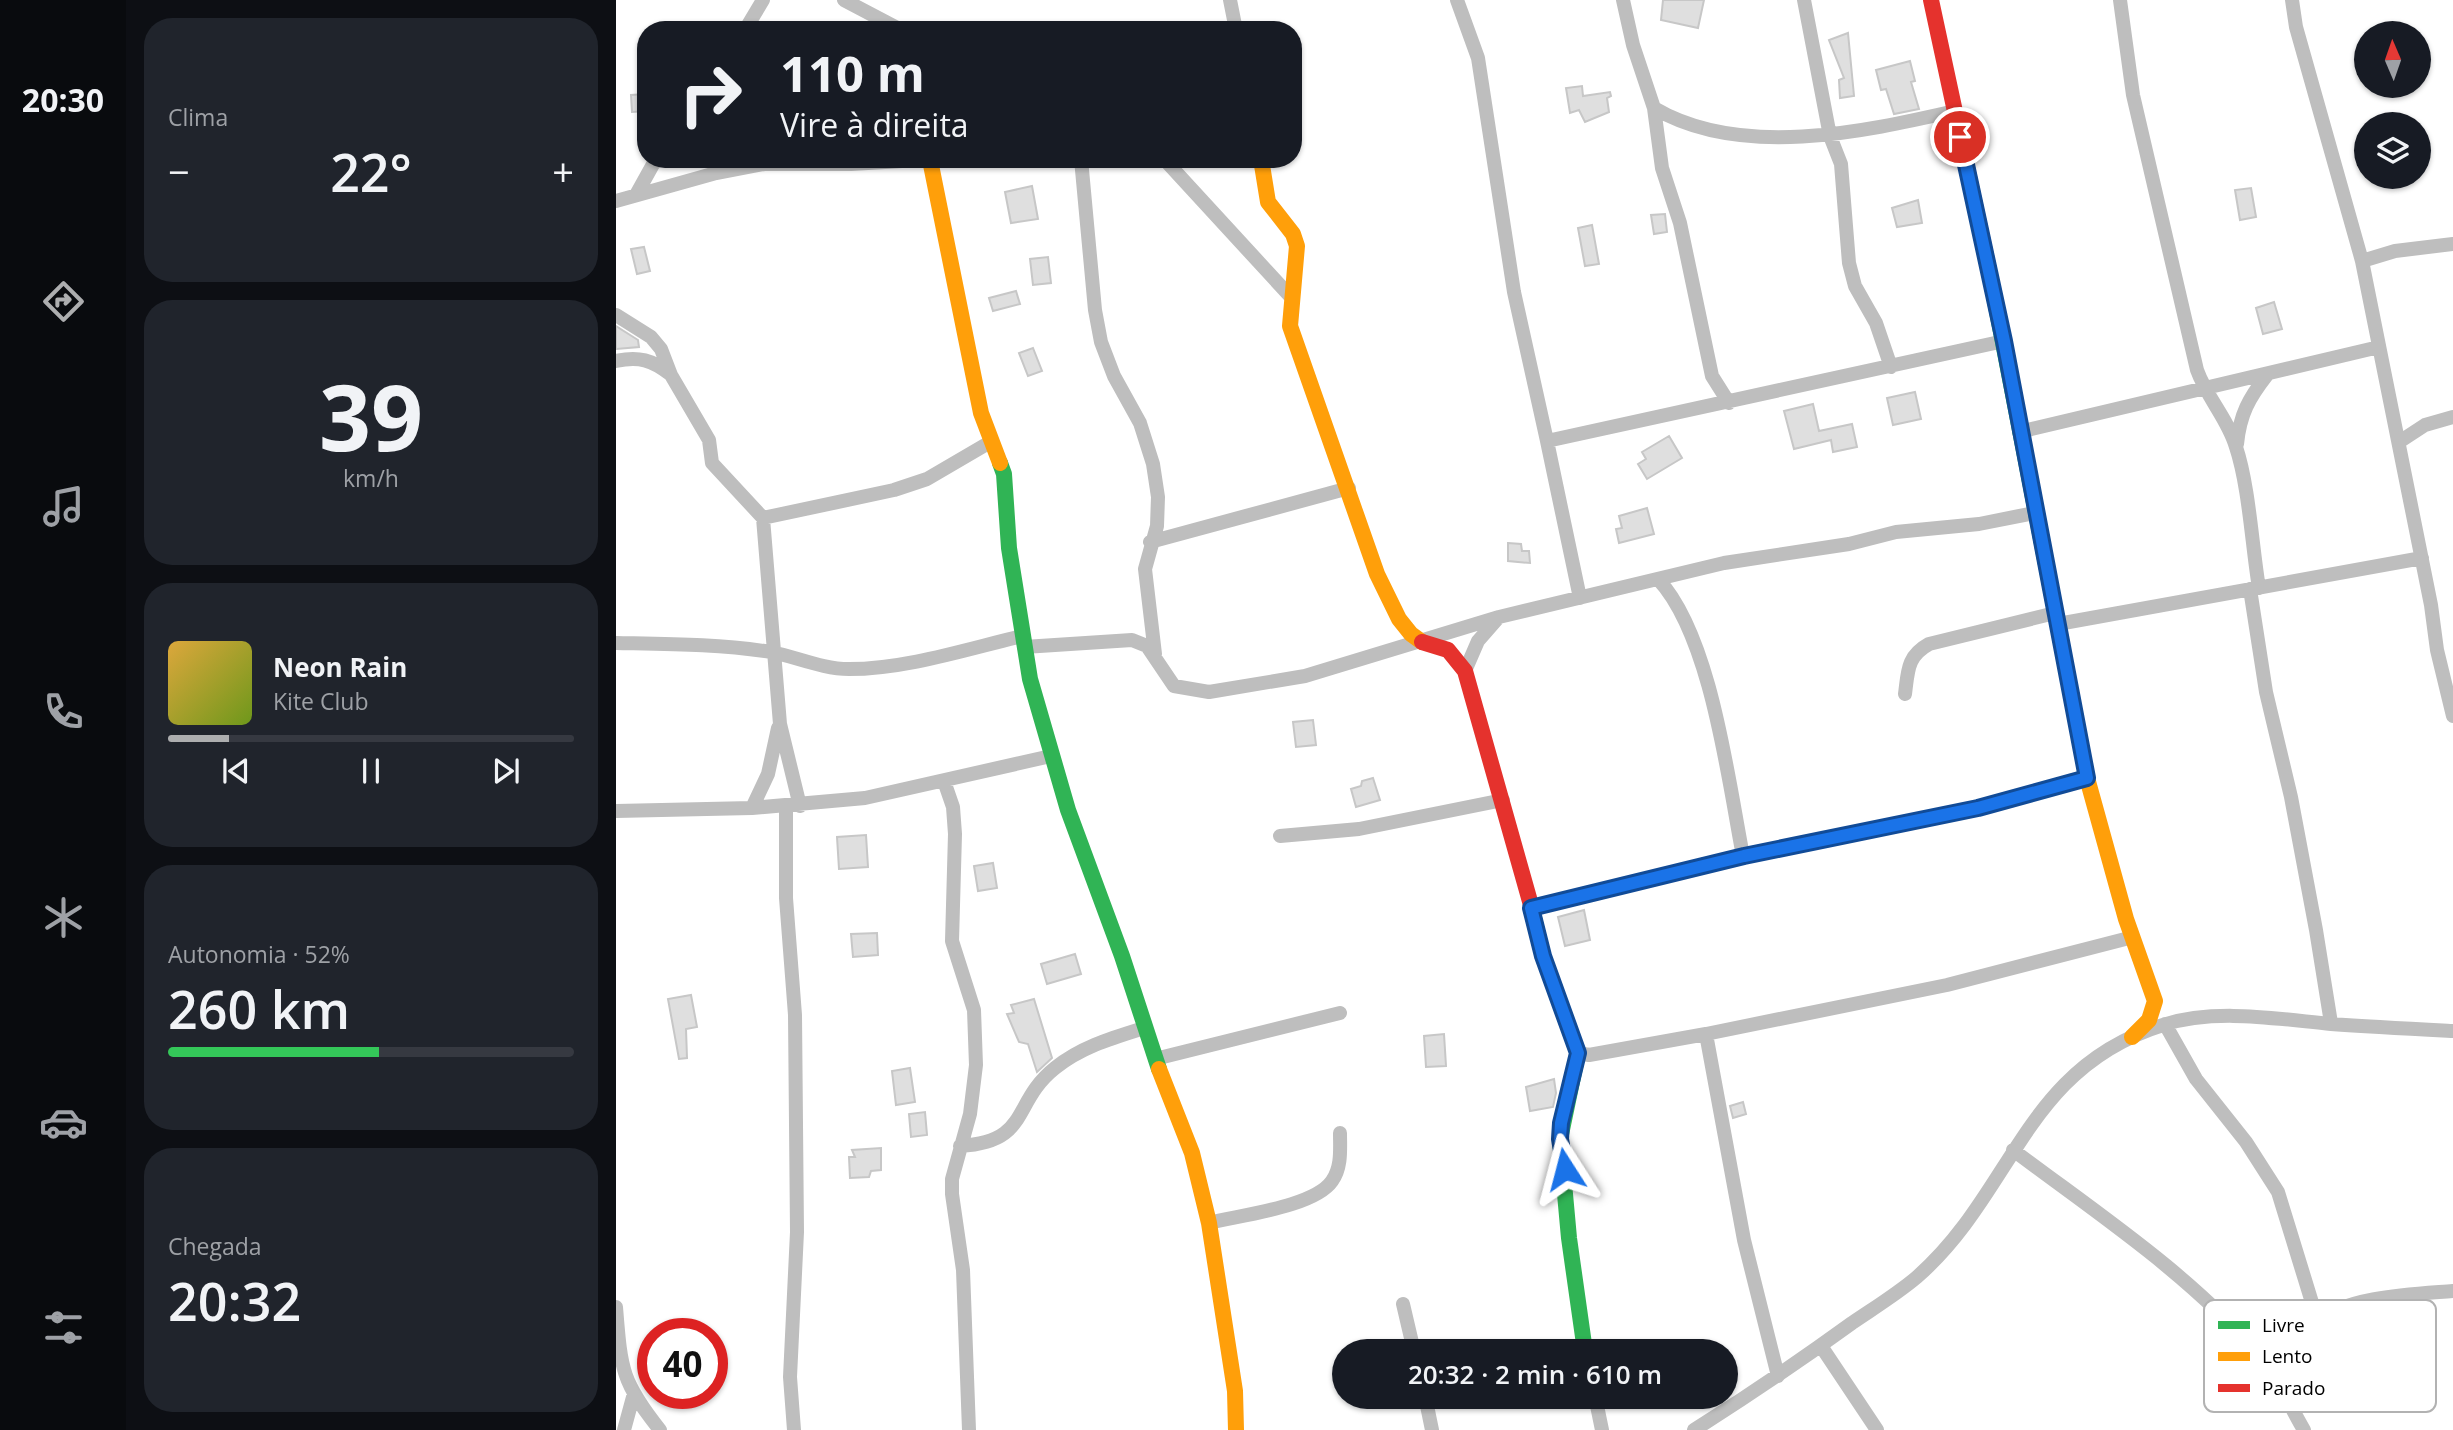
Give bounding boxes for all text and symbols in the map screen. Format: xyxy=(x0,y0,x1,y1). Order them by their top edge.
north arrow xyxy=(2354,21,2431,98)
map controls xyxy=(2354,21,2431,189)
text: 110 m xyxy=(780,40,925,106)
icon: right xyxy=(665,49,756,140)
text: 20:30 xyxy=(22,78,104,121)
text: Clima xyxy=(168,101,228,133)
text: Vire à direita xyxy=(780,103,969,146)
pin xyxy=(1930,107,1990,167)
button: layers xyxy=(2354,112,2431,189)
icon: arrive xyxy=(1941,118,1979,156)
text: 22° xyxy=(330,136,412,207)
text: − xyxy=(168,145,190,197)
text: + xyxy=(552,145,574,197)
icon: directions xyxy=(39,277,88,326)
text: 39 xyxy=(319,354,423,478)
text: km/h xyxy=(343,462,399,494)
icon: music xyxy=(39,482,88,531)
text: Neon Rain xyxy=(273,649,407,685)
text: Kite Club xyxy=(273,685,368,717)
icon: phone xyxy=(39,687,88,736)
icon: previous xyxy=(217,752,255,790)
icon: pause xyxy=(352,752,390,790)
icon: next xyxy=(487,752,525,790)
icon: climate xyxy=(39,893,88,942)
text: Autonomia · 52% xyxy=(168,938,350,970)
text: 260 km xyxy=(168,973,350,1044)
icon: car xyxy=(39,1098,88,1147)
position arrow xyxy=(1528,1132,1602,1206)
text: Chegada xyxy=(168,1230,262,1262)
text: 20:32 xyxy=(168,1265,301,1336)
legend xyxy=(2204,1300,2436,1412)
icon: filters xyxy=(39,1303,88,1352)
text: Livre xyxy=(2262,1312,2305,1338)
speed limit sign: 40 xyxy=(637,1318,728,1409)
text: Lento xyxy=(2262,1343,2312,1369)
text: 20:32 · 2 min · 610 m xyxy=(1408,1356,1662,1392)
text: Parado xyxy=(2262,1375,2325,1401)

